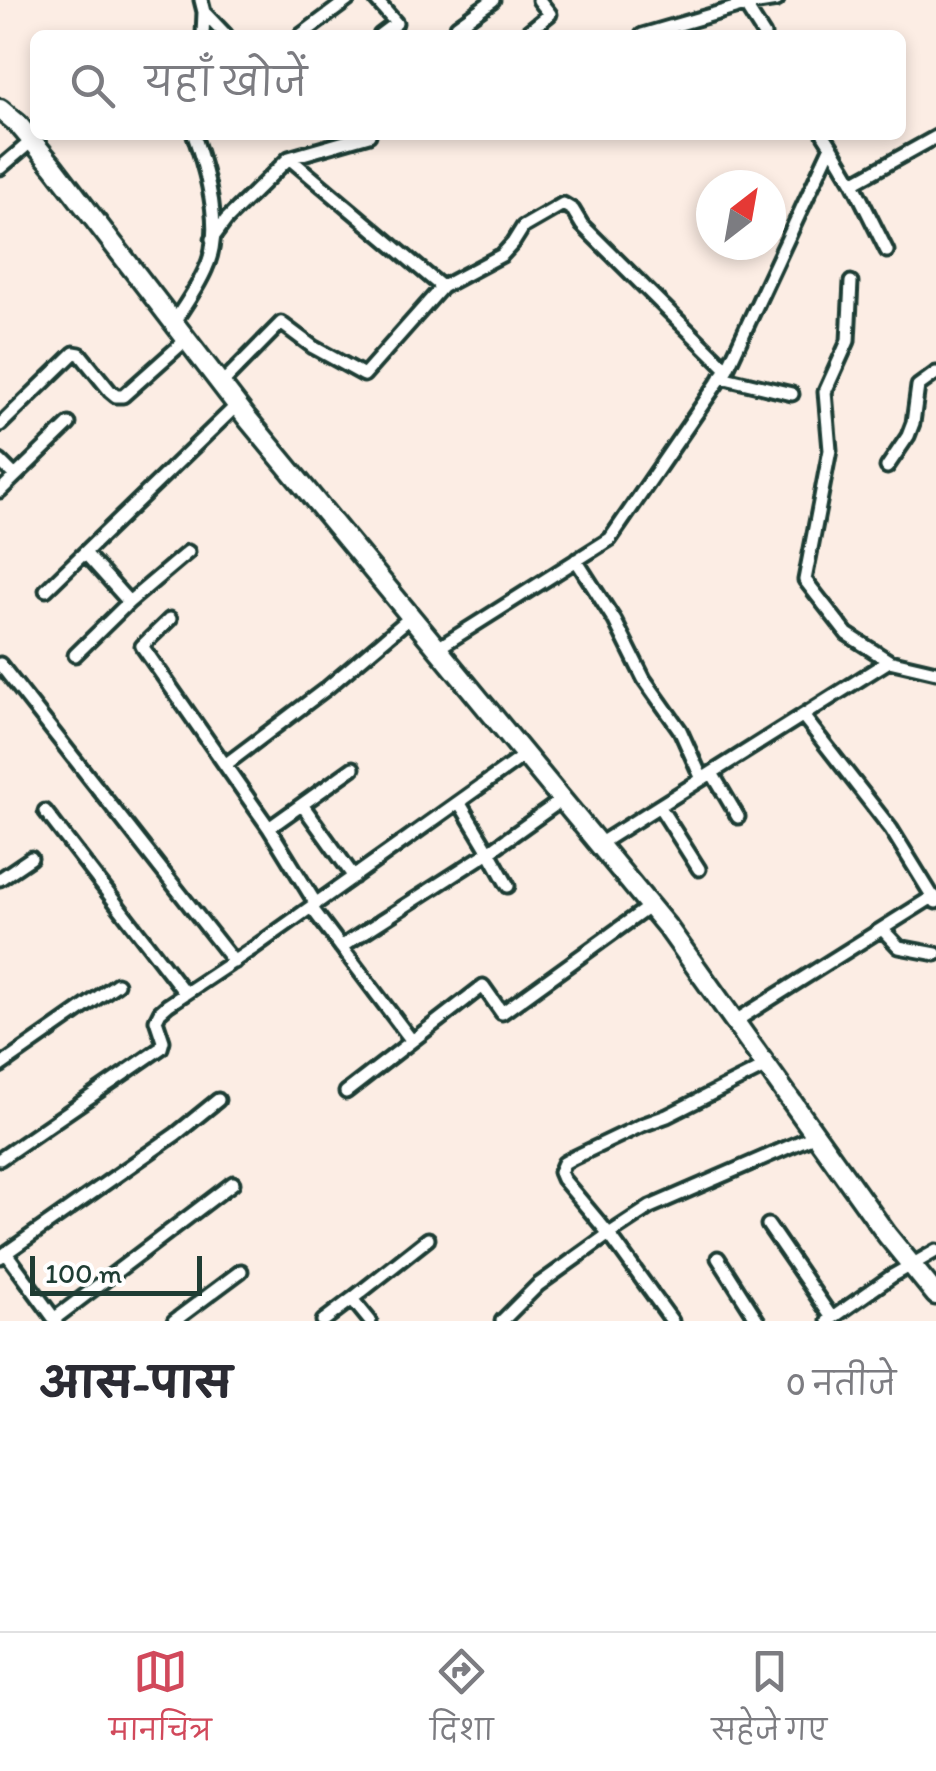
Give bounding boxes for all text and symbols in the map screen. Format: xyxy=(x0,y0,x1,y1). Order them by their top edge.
search box xyxy=(30,30,906,140)
icon: search xyxy=(65,58,120,113)
text: यहाँ खोजें xyxy=(145,59,307,105)
north arrow xyxy=(696,170,786,260)
scale bar xyxy=(30,1251,202,1296)
text: 100 m xyxy=(45,1256,122,1290)
text: आस-पास xyxy=(40,1357,232,1408)
text: 0 नतीजे xyxy=(786,1365,896,1403)
tab: मानचित्र xyxy=(109,1644,212,1761)
tab: दिशा xyxy=(430,1644,493,1761)
tab: सहेजे गए xyxy=(712,1644,827,1761)

